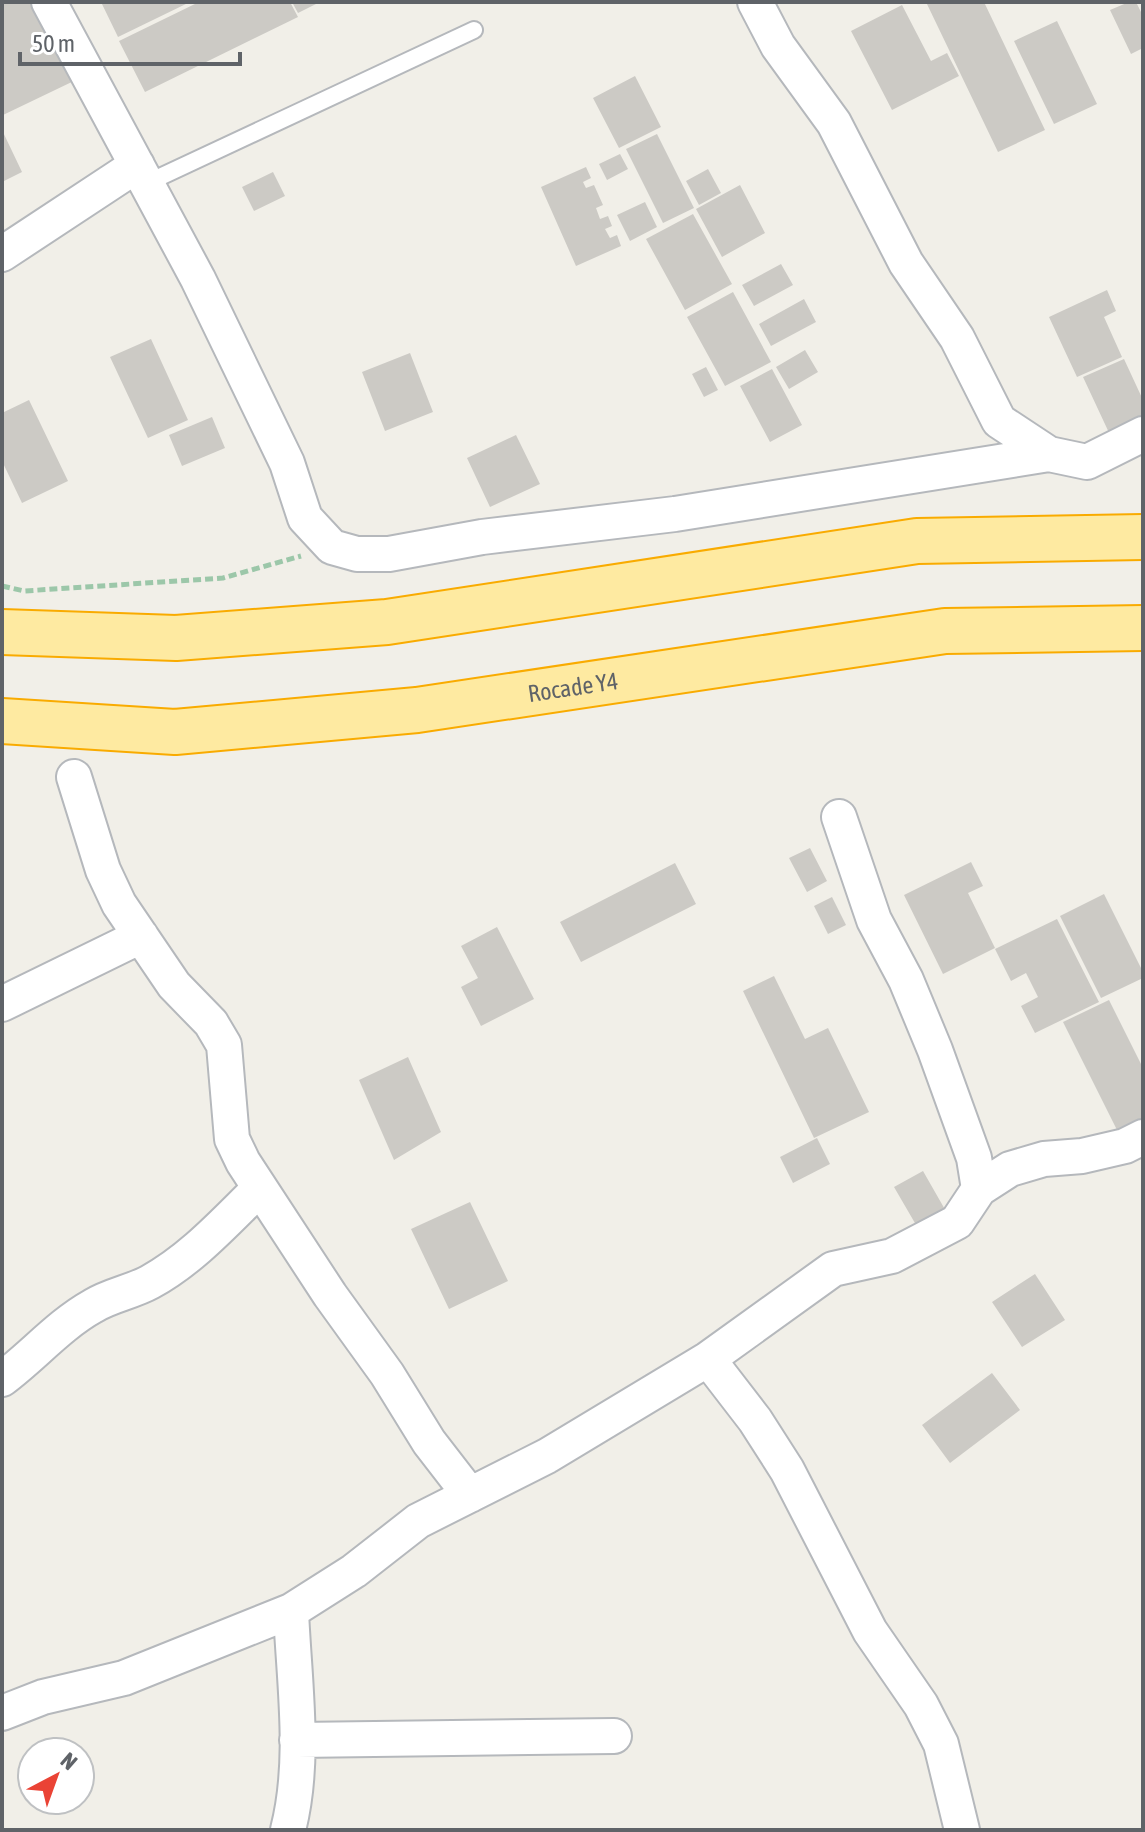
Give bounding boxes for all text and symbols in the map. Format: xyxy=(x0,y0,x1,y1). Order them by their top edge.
scale bar xyxy=(20,16,240,66)
text: 50 m xyxy=(32,30,75,57)
street label: Rocade Y4 xyxy=(526,667,620,707)
north arrow xyxy=(16,1736,96,1816)
text: N xyxy=(56,1747,83,1775)

